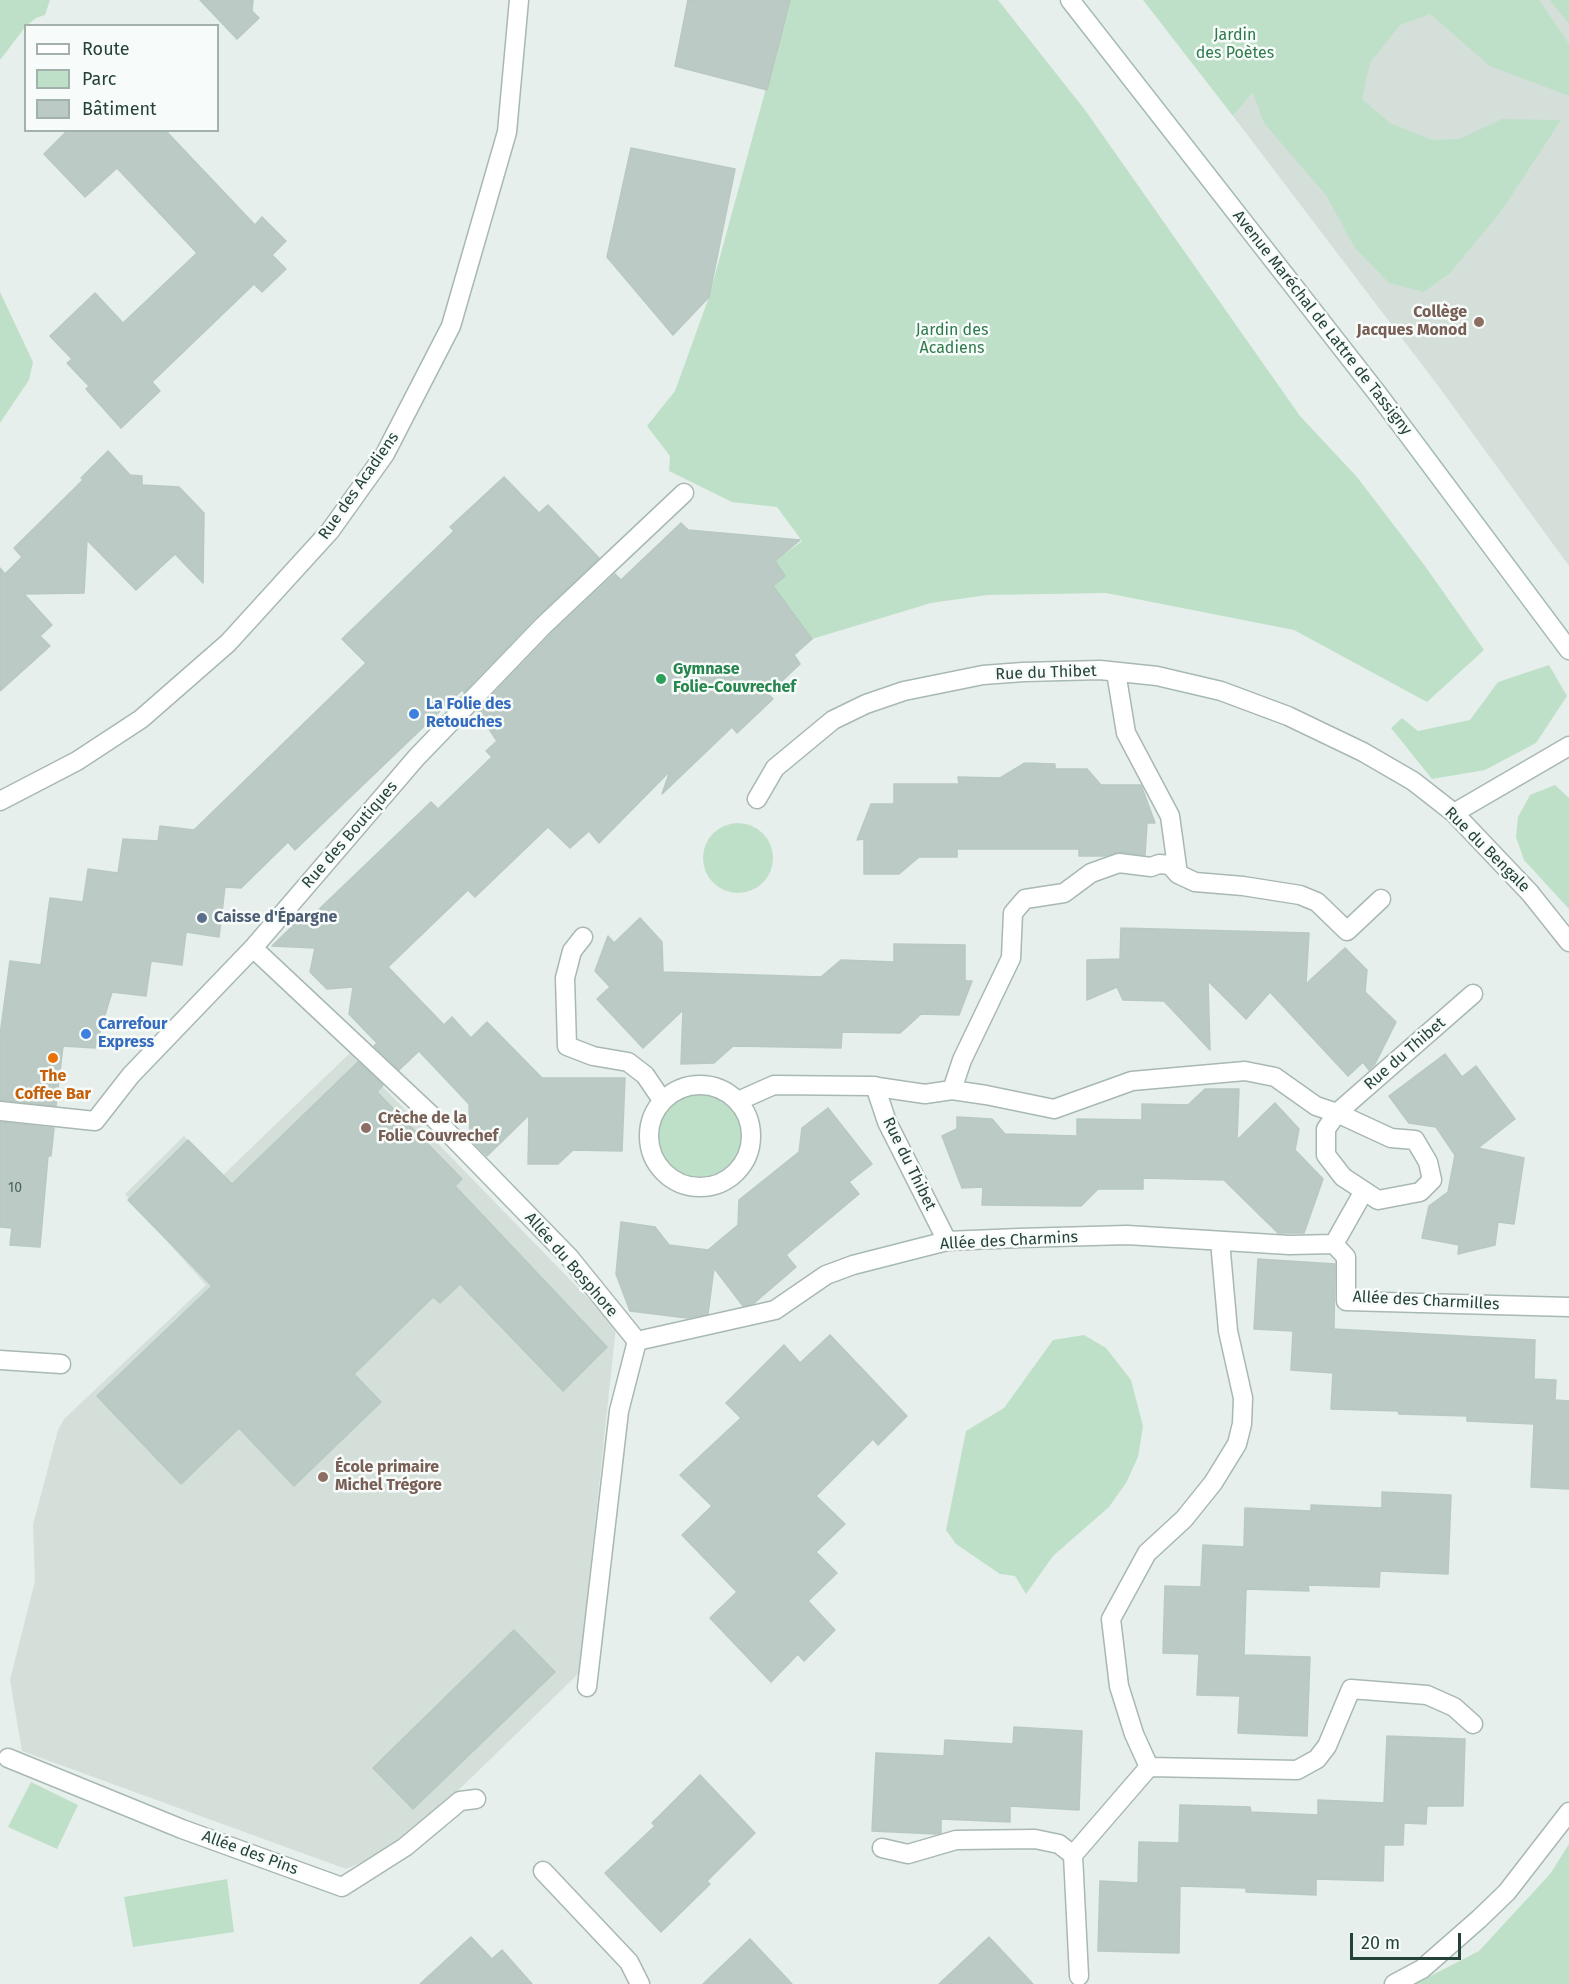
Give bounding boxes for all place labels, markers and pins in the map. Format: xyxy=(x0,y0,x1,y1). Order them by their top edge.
place label: Collège Jacques Monod xyxy=(1357,303,1467,341)
marker: Collège Jacques Monod xyxy=(1472,315,1486,329)
place label: Gymnase Folie-Couvrechef xyxy=(673,660,796,698)
marker: Gymnase Folie-Couvrechef xyxy=(654,672,668,686)
place label: La Folie des Retouches xyxy=(426,695,511,733)
marker: La Folie des Retouches xyxy=(407,707,421,721)
place label: Caisse d'Épargne xyxy=(214,908,337,928)
marker: Caisse d'Épargne xyxy=(195,911,209,925)
place label: Carrefour Express xyxy=(98,1015,167,1053)
marker: Carrefour Express xyxy=(79,1027,93,1041)
marker: The Coffee Bar xyxy=(46,1051,60,1065)
place label: The Coffee Bar xyxy=(15,1067,91,1105)
place label: Crèche de la Folie Couvrechef xyxy=(378,1109,498,1147)
marker: Crèche de la Folie Couvrechef xyxy=(359,1121,373,1135)
place label: École primaire Michel Trégore xyxy=(335,1458,442,1496)
marker: École primaire Michel Trégore xyxy=(316,1470,330,1484)

